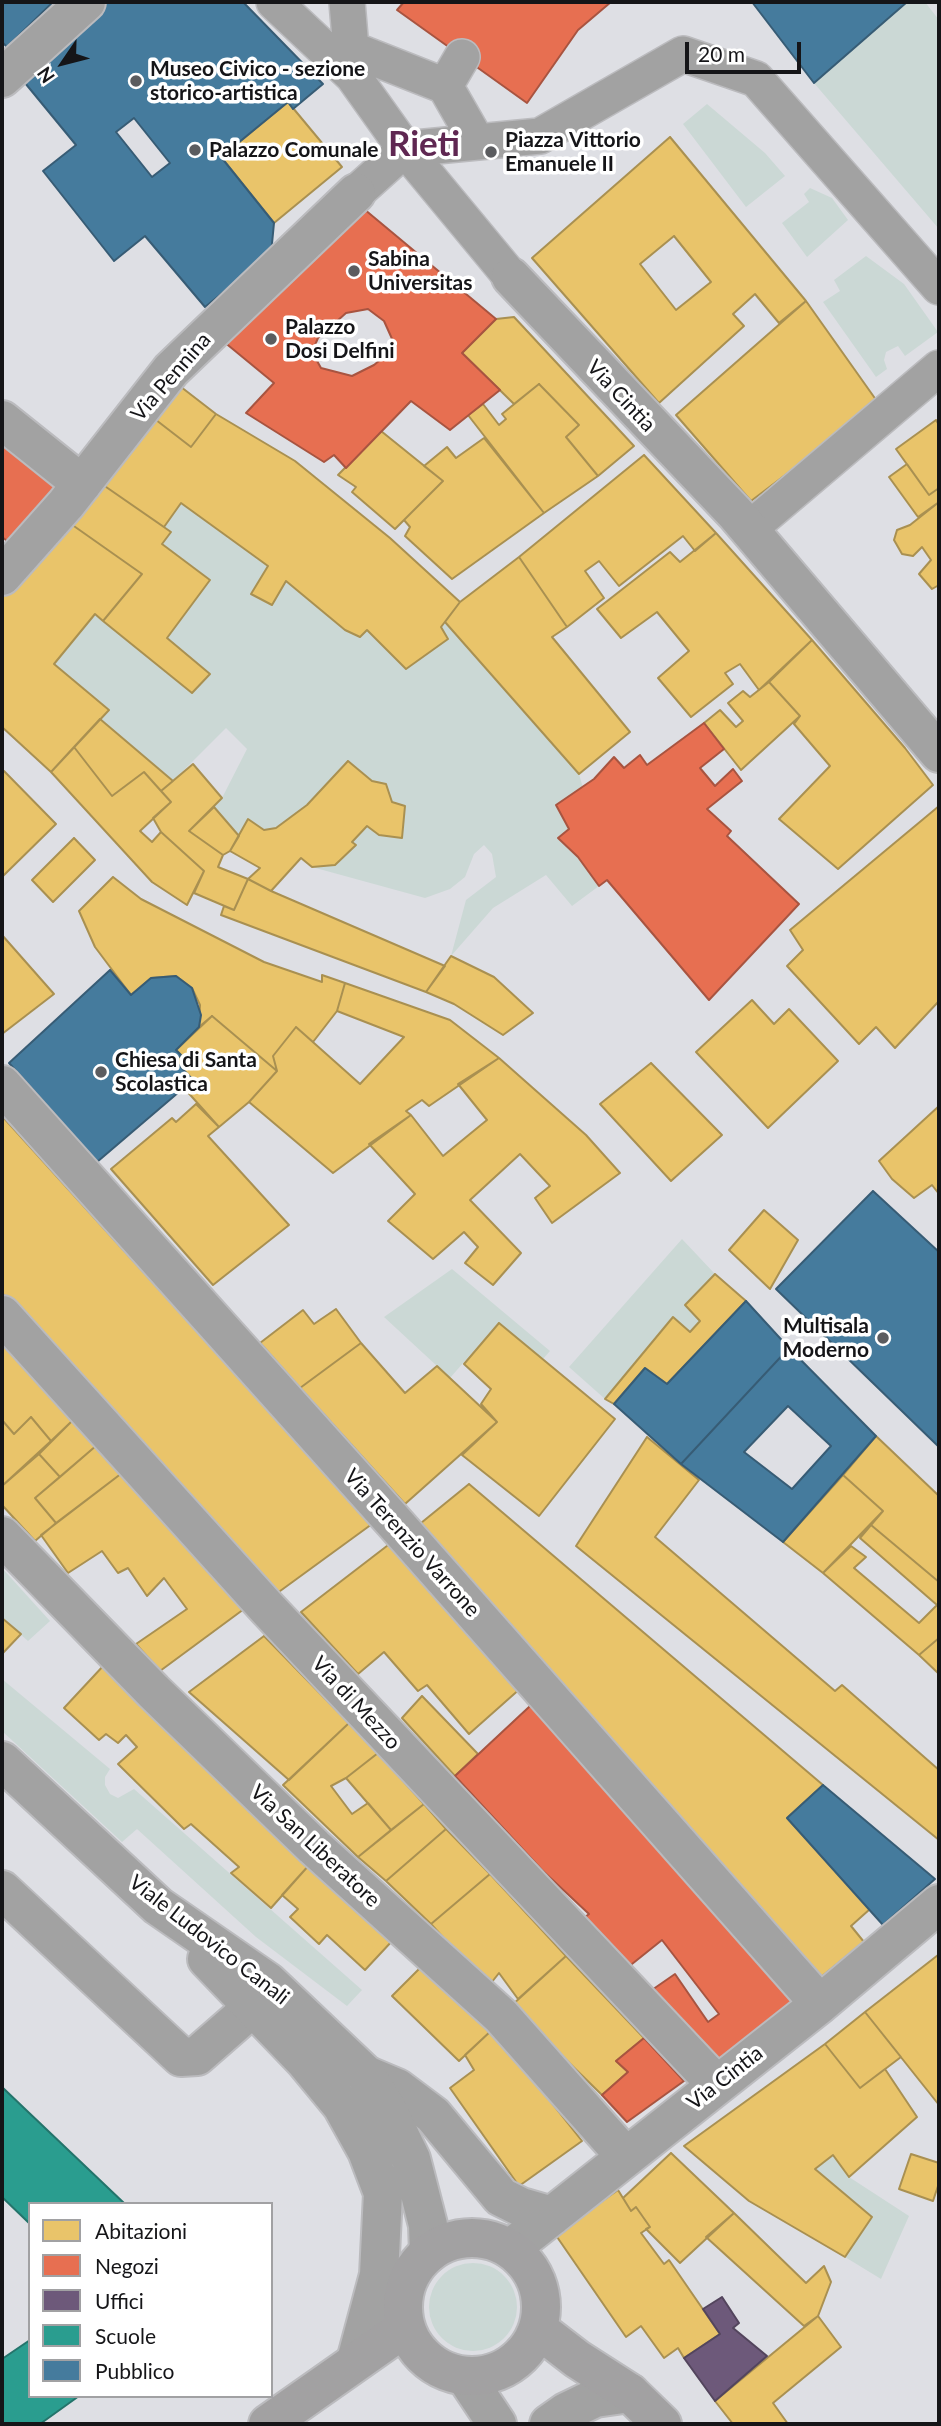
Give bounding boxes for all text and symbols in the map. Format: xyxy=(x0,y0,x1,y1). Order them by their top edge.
north arrow xyxy=(28,28,98,98)
scale bar xyxy=(689,28,804,72)
text: 20 m xyxy=(698,41,745,66)
place label: Museo Civico - sezione storico-artistica xyxy=(150,56,365,106)
text: N xyxy=(32,63,59,88)
marker: Museo Civico - sezione storico-artistica xyxy=(128,73,144,89)
district label: Rieti xyxy=(388,124,460,166)
place label: Piazza Vittorio Emanuele II xyxy=(505,127,641,177)
place label: Palazzo Comunale xyxy=(209,137,379,163)
marker: Palazzo Comunale xyxy=(187,142,203,158)
marker: Piazza Vittorio Emanuele II xyxy=(483,144,499,160)
place label: Sabina Universitas xyxy=(368,246,472,296)
marker: Sabina Universitas xyxy=(346,263,362,279)
place label: Palazzo Dosi Delfini xyxy=(285,314,395,364)
street label: Via Pennina xyxy=(126,328,216,426)
marker: Palazzo Dosi Delfini xyxy=(263,331,279,347)
street label: Via Cintia xyxy=(581,355,661,437)
place label: Chiesa di Santa Scolastica xyxy=(115,1047,257,1097)
marker: Chiesa di Santa Scolastica xyxy=(93,1064,109,1080)
place label: Multisala Moderno xyxy=(783,1313,869,1363)
marker: Multisala Moderno xyxy=(875,1330,891,1346)
street label: Via Terenzio Varrone xyxy=(339,1464,485,1622)
street label: Via di Mezzo xyxy=(306,1651,406,1755)
street label: Via San Liberatore xyxy=(245,1780,385,1912)
street label: Viale Ludovico Canali xyxy=(124,1870,294,2010)
street label: Via Cintia xyxy=(682,2041,768,2115)
legend xyxy=(28,2202,273,2398)
text: Abitazioni xyxy=(95,2218,187,2243)
text: Negozi xyxy=(95,2253,159,2278)
text: Uffici xyxy=(95,2288,144,2313)
text: Scuole xyxy=(95,2323,156,2348)
text: Pubblico xyxy=(95,2358,175,2383)

